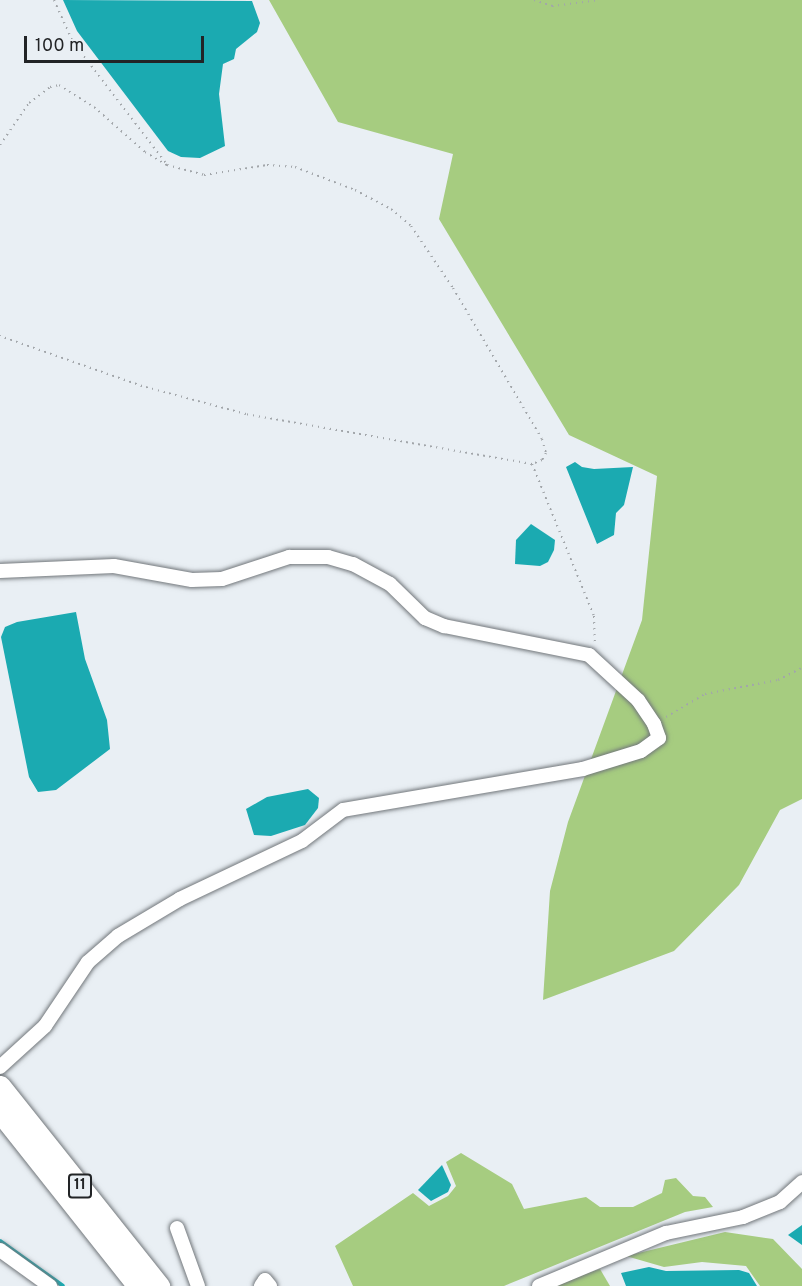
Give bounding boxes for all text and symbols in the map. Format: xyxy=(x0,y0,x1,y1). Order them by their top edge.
scale bar xyxy=(27,24,207,62)
text: 100 m xyxy=(35,35,84,58)
road number: 11 xyxy=(68,1174,92,1198)

